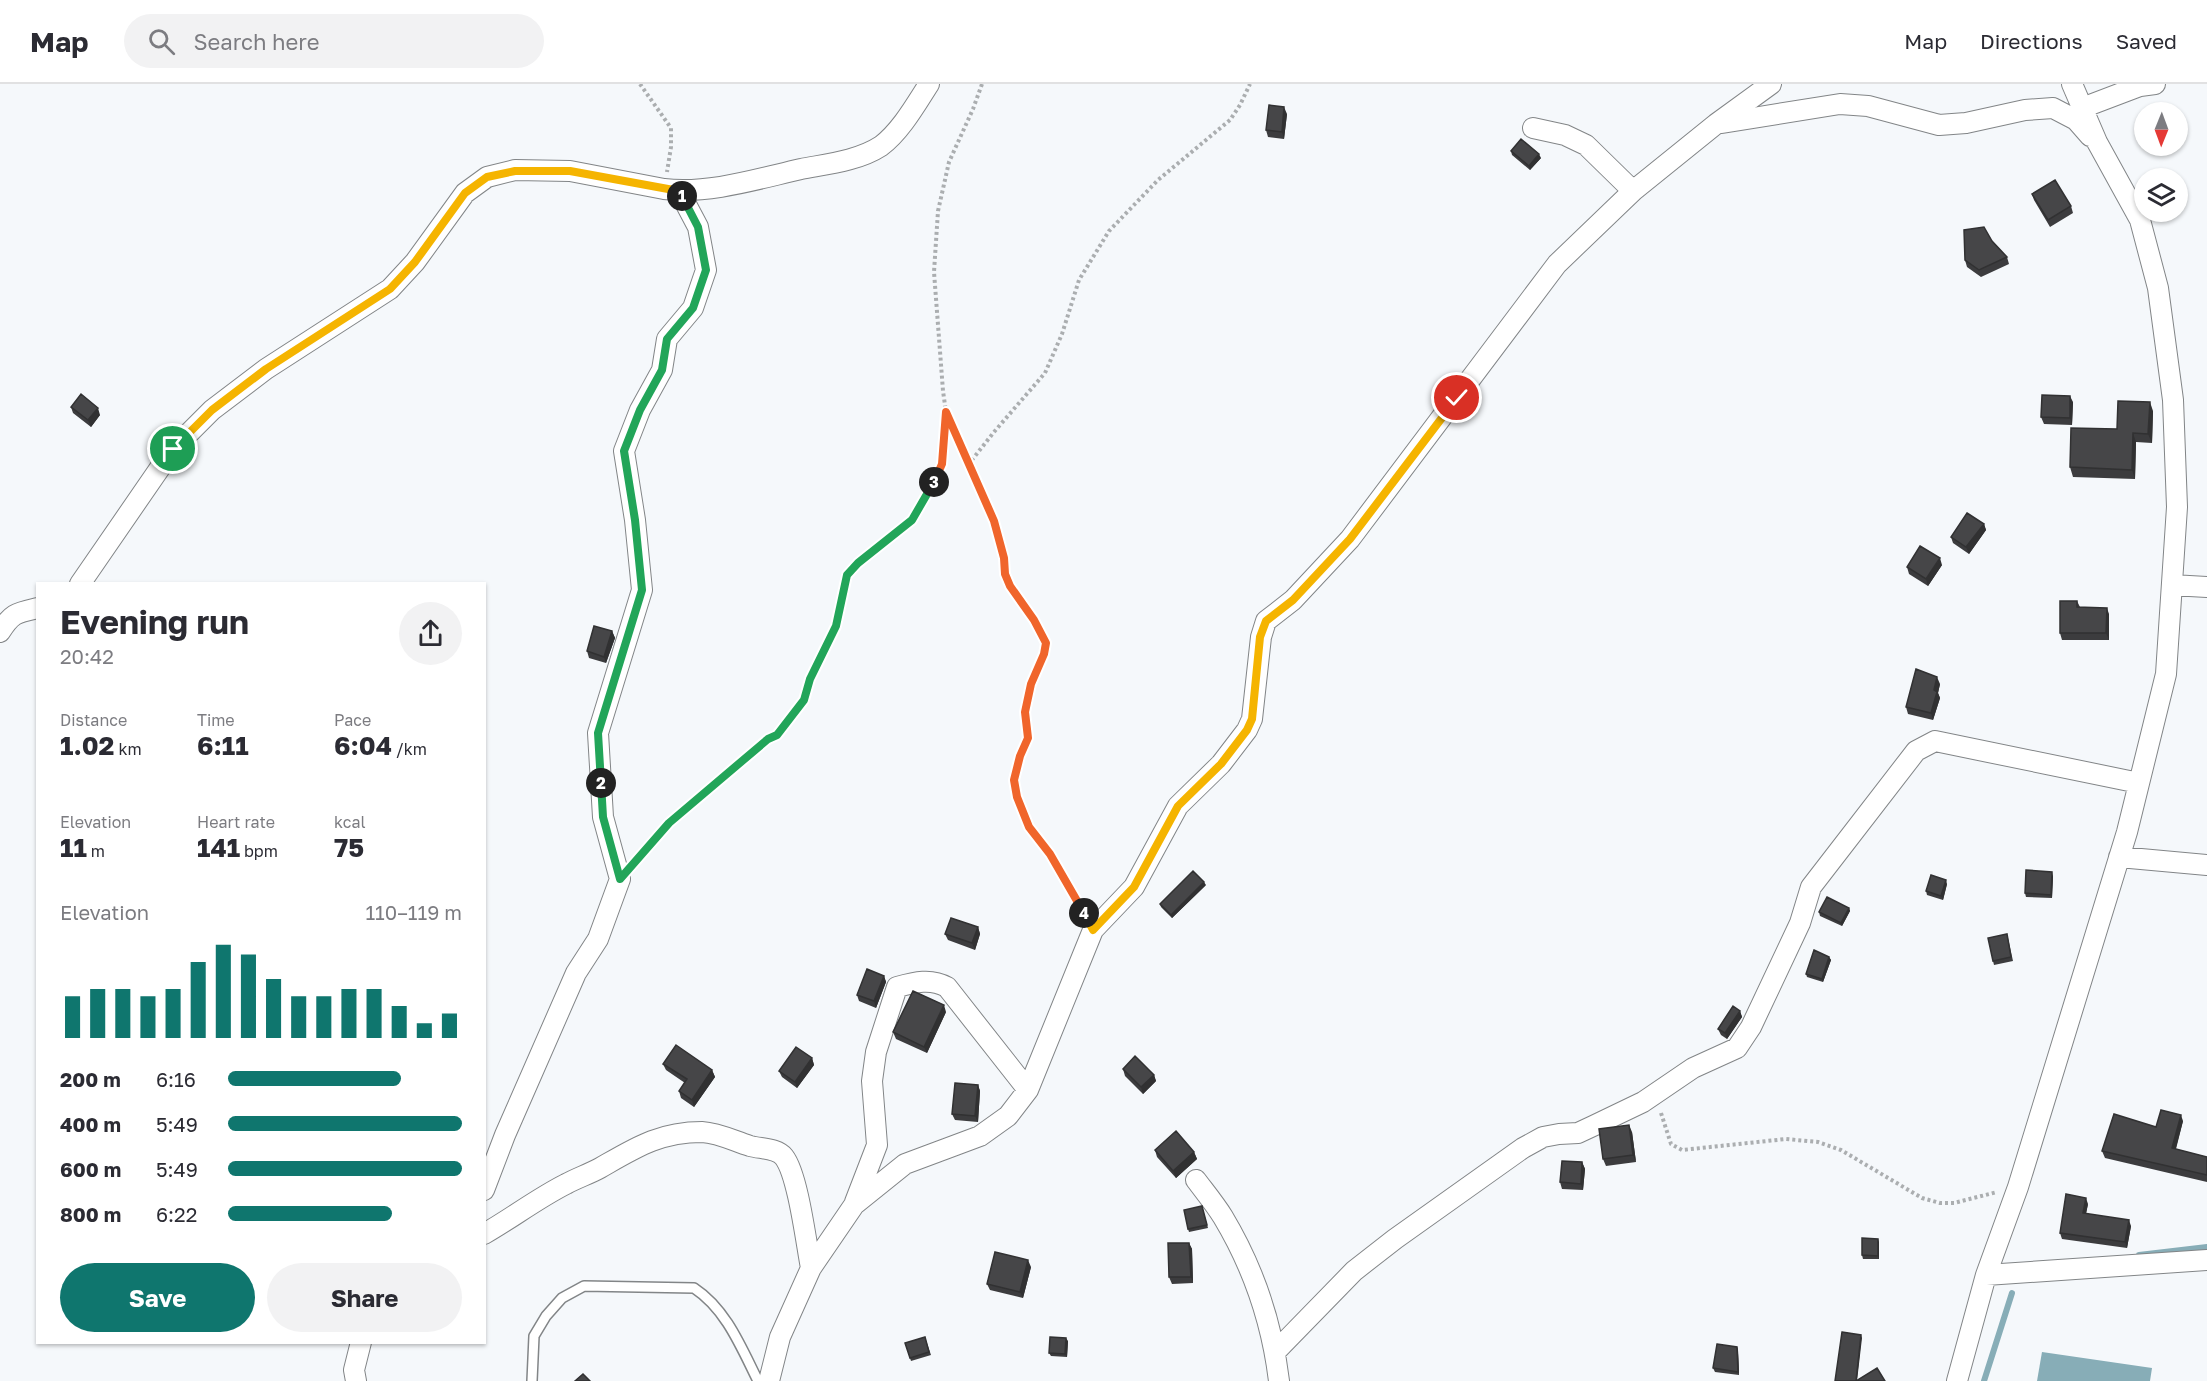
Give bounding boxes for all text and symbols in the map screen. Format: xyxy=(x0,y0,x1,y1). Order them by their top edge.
search box xyxy=(124,14,544,68)
text: Map xyxy=(30,25,88,58)
icon: search xyxy=(145,25,178,58)
text: Search here xyxy=(193,28,319,55)
text: Map xyxy=(1904,28,1947,54)
text: Directions xyxy=(1980,28,2083,54)
text: Saved xyxy=(2116,28,2177,54)
north arrow xyxy=(2134,102,2188,156)
map controls xyxy=(2134,102,2188,222)
button: layers xyxy=(2134,168,2188,222)
pin: 1 xyxy=(667,181,697,211)
text: 1 xyxy=(678,186,686,206)
pin xyxy=(1431,372,1482,423)
icon: check xyxy=(1440,381,1473,414)
pin xyxy=(147,423,198,474)
icon: arrive xyxy=(156,432,189,465)
pin: 3 xyxy=(919,467,949,497)
text: 3 xyxy=(929,472,939,492)
text: Evening run xyxy=(60,602,249,641)
button: share xyxy=(399,602,462,665)
text: 20:42 xyxy=(60,644,114,668)
text: Distance xyxy=(60,710,127,730)
text: Time xyxy=(197,710,235,730)
text: Pace xyxy=(334,710,371,730)
text: 1.02 xyxy=(60,730,114,761)
text: 6:11 xyxy=(197,730,249,761)
text: 6:04 xyxy=(334,730,392,761)
text: km xyxy=(114,739,142,759)
text: /km xyxy=(392,739,427,759)
pin: 2 xyxy=(586,768,616,798)
text: 2 xyxy=(596,773,606,793)
text: Elevation xyxy=(60,812,131,832)
text: Heart rate xyxy=(197,812,275,832)
text: kcal xyxy=(334,812,366,832)
text: 11 xyxy=(60,832,87,863)
text: 141 xyxy=(197,832,240,863)
text: 75 xyxy=(334,832,364,863)
text: m xyxy=(87,841,105,861)
text: bpm xyxy=(240,841,278,861)
pin: 4 xyxy=(1069,898,1099,928)
text: Elevation xyxy=(60,900,149,924)
text: 110–119 m xyxy=(365,900,462,924)
text: 4 xyxy=(1079,903,1089,923)
text: 200 m xyxy=(60,1067,121,1091)
text: 6:16 xyxy=(156,1067,196,1091)
text: 400 m xyxy=(60,1112,121,1136)
text: 5:49 xyxy=(156,1112,198,1136)
text: 600 m xyxy=(60,1157,121,1181)
text: 5:49 xyxy=(156,1157,198,1181)
text: 800 m xyxy=(60,1202,121,1226)
text: 6:22 xyxy=(156,1202,197,1226)
button: Save xyxy=(60,1263,255,1332)
button: Share xyxy=(267,1263,462,1332)

